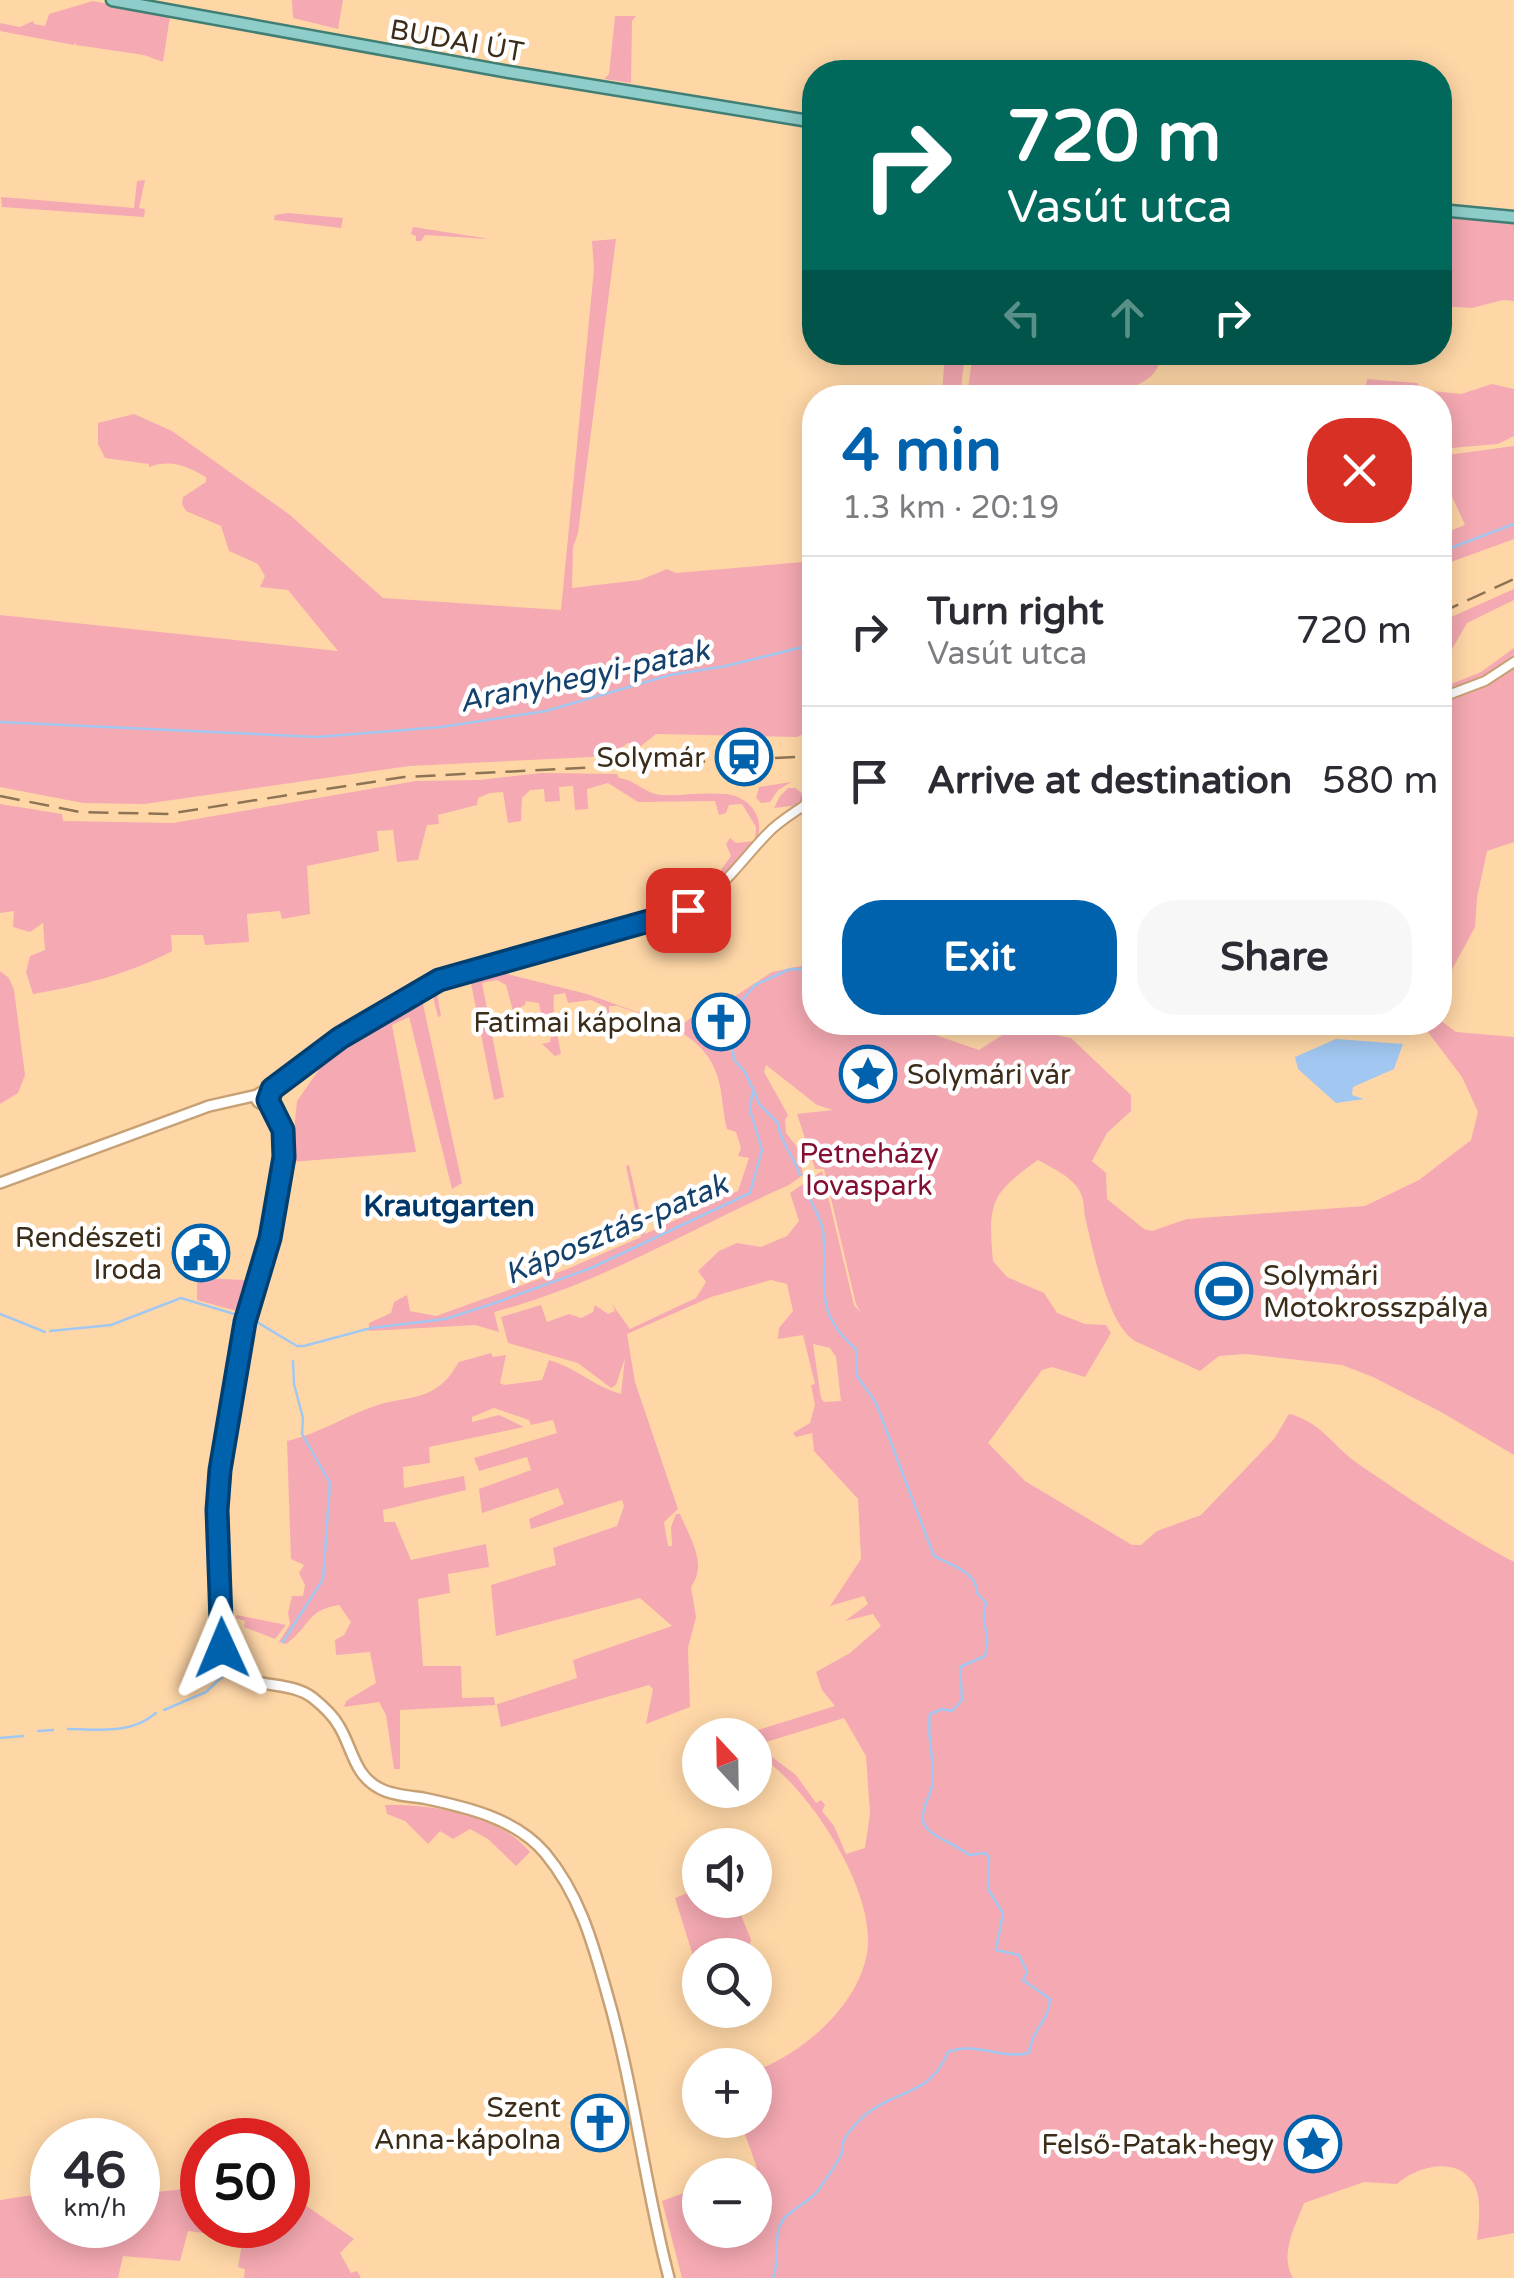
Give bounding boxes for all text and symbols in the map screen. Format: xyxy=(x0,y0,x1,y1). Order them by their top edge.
street label: BUDAI ÚT xyxy=(387,12,527,70)
text: 720 m xyxy=(1007,96,1221,180)
icon: right xyxy=(842,100,972,230)
text: Vasút utca xyxy=(1007,181,1233,235)
icon: left xyxy=(995,290,1050,345)
icon: ahead xyxy=(1100,290,1155,345)
icon: right xyxy=(1205,290,1260,345)
text: 4 min xyxy=(842,415,1002,487)
button: close xyxy=(1307,418,1412,523)
text: 1.3 km · 20:19 xyxy=(842,489,1059,527)
text: Turn right xyxy=(927,589,1104,635)
icon: right xyxy=(842,604,897,659)
text: 720 m xyxy=(1296,608,1412,654)
water label: Aranyhegyi-patak xyxy=(456,631,715,721)
text: Vasút utca xyxy=(927,635,1087,673)
station icon: Solymár xyxy=(714,727,774,787)
place label: Solymár xyxy=(597,741,705,775)
icon: arrive xyxy=(842,754,897,809)
text: Arrive at destination xyxy=(927,758,1292,804)
text: 580 m xyxy=(1322,758,1438,804)
pin xyxy=(646,868,731,953)
icon: arrive xyxy=(661,883,716,938)
button: Exit xyxy=(842,900,1117,1015)
button: Share xyxy=(1137,900,1412,1015)
church icon: Fatimai kápolna xyxy=(691,992,751,1052)
place label: Fatimai kápolna xyxy=(473,1006,682,1040)
place icon: Solymári vár xyxy=(838,1044,898,1104)
place label: Solymári vár xyxy=(907,1058,1071,1092)
park label: Petneházy lovaspark xyxy=(799,1137,939,1203)
water label: Káposztás-patak xyxy=(499,1165,736,1293)
district label: Krautgarten xyxy=(363,1188,535,1225)
place label: Rendészeti Iroda xyxy=(15,1221,162,1287)
public building icon: Rendészeti Iroda xyxy=(171,1223,231,1283)
place label: Solymári Motokrosszpálya xyxy=(1263,1259,1489,1325)
sports icon: Solymári Motokrosszpálya xyxy=(1194,1261,1254,1321)
position arrow xyxy=(170,1596,274,1700)
north arrow xyxy=(682,1718,772,1808)
map controls xyxy=(682,1718,772,2248)
button: sound xyxy=(682,1828,772,1918)
button: search xyxy=(682,1938,772,2028)
button: + xyxy=(682,2048,772,2138)
place label: Szent Anna-kápolna xyxy=(374,2091,561,2157)
church icon: Szent Anna-kápolna xyxy=(570,2093,630,2153)
place icon: Felső-Patak-hegy xyxy=(1283,2114,1343,2174)
speed limit sign: 50 xyxy=(180,2118,310,2248)
place label: Felső-Patak-hegy xyxy=(1041,2128,1274,2162)
text: 46 xyxy=(64,2141,126,2201)
button: − xyxy=(682,2158,772,2248)
text: km/h xyxy=(64,2193,126,2223)

